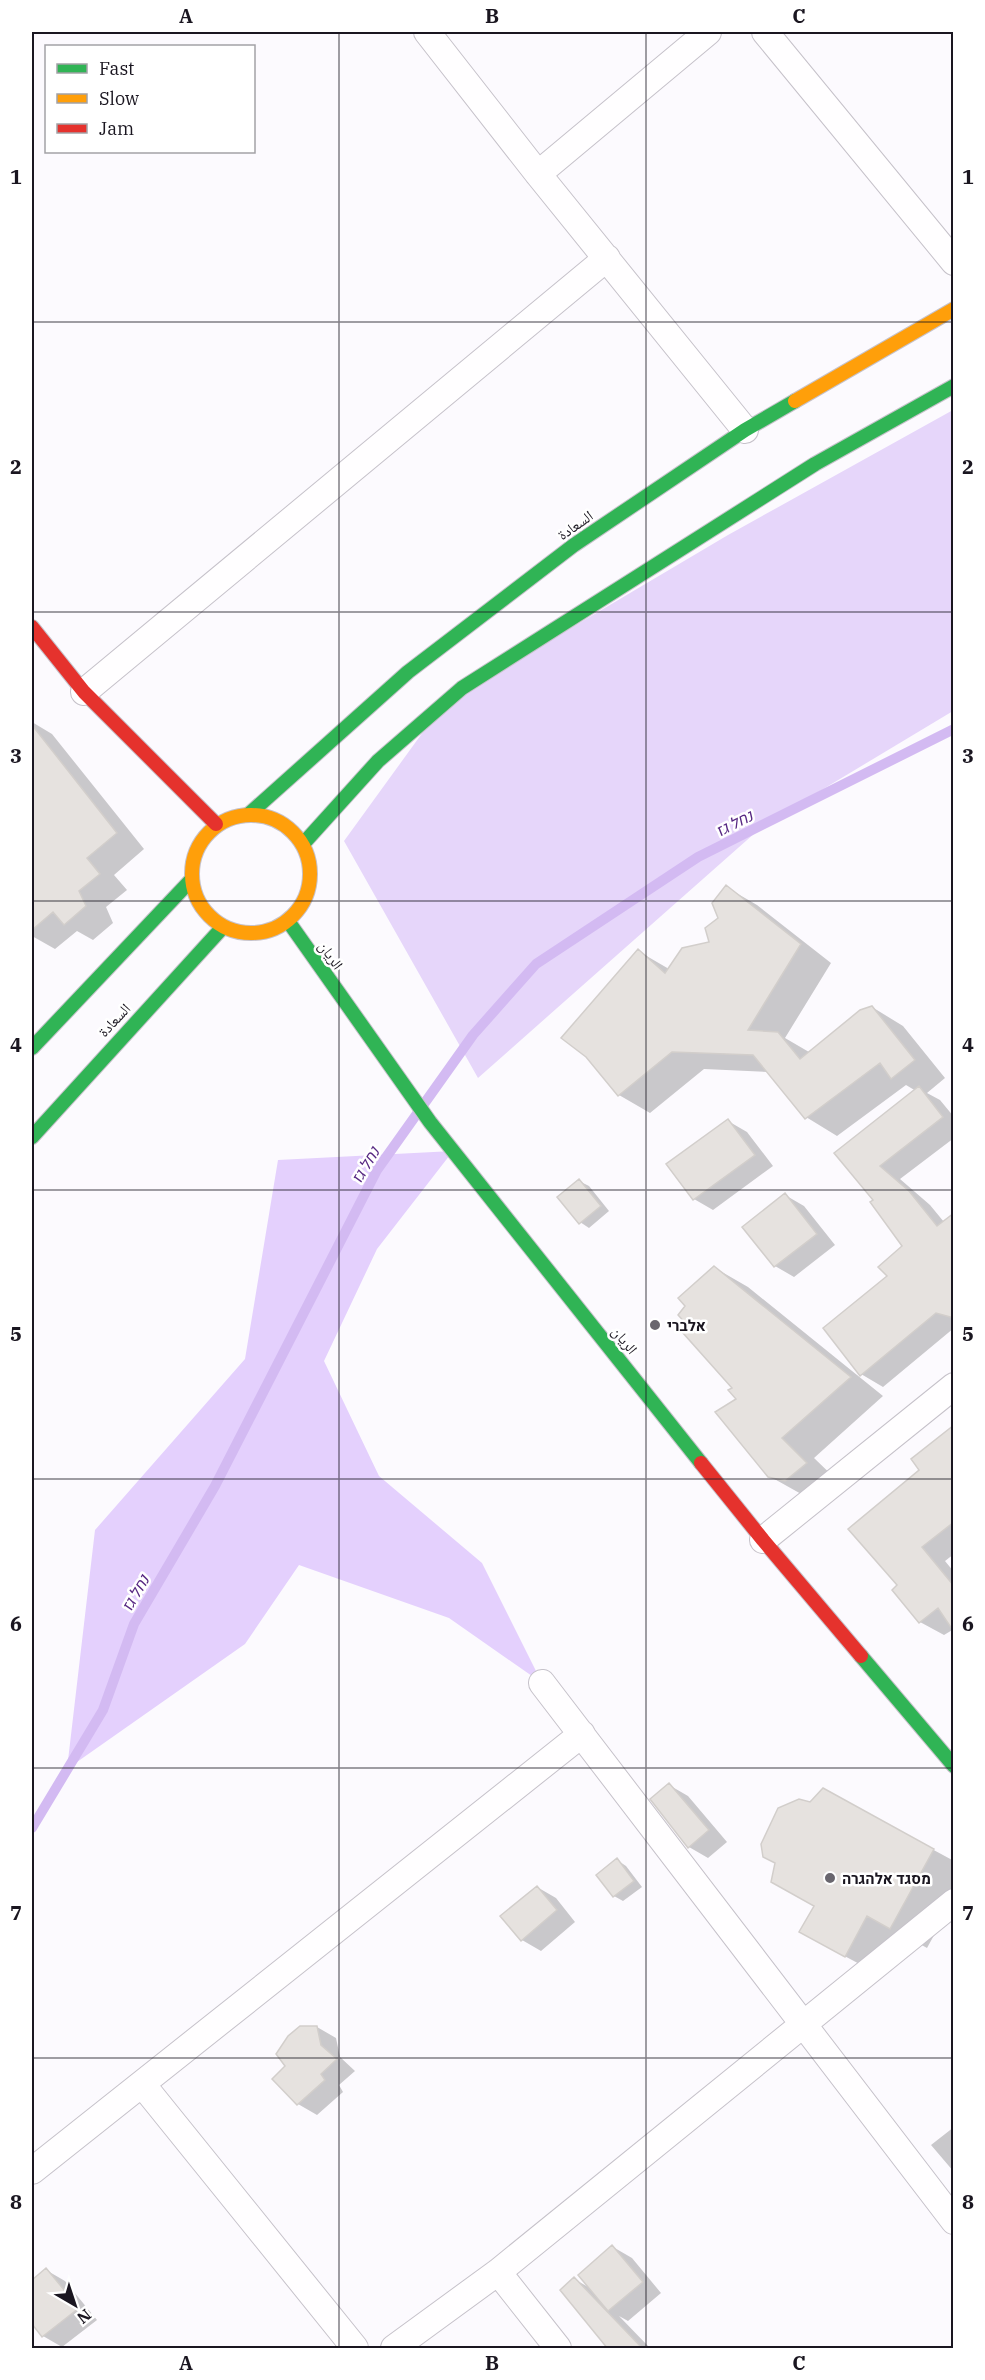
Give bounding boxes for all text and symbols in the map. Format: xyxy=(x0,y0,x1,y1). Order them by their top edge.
text: A xyxy=(179,2,193,29)
text: B xyxy=(485,2,499,29)
text: C xyxy=(792,2,806,29)
legend xyxy=(45,45,255,153)
text: Fast xyxy=(99,57,134,80)
text: Slow xyxy=(99,87,139,110)
text: Jam xyxy=(99,117,134,140)
text: 1 xyxy=(10,163,22,190)
text: 1 xyxy=(962,163,974,190)
text: 2 xyxy=(10,453,22,480)
text: 2 xyxy=(962,453,974,480)
street label: السعادة xyxy=(554,506,596,544)
text: 3 xyxy=(10,742,22,769)
text: 3 xyxy=(962,742,974,769)
water label: נחל גז xyxy=(712,805,757,841)
street label: الريان xyxy=(314,937,348,974)
street label: السعادة xyxy=(94,999,134,1041)
text: 4 xyxy=(10,1031,22,1058)
text: 4 xyxy=(962,1031,974,1058)
water label: נחל גז xyxy=(346,1142,384,1187)
place label: אלברי xyxy=(667,1316,706,1335)
marker: אלברי xyxy=(648,1318,662,1332)
text: 5 xyxy=(10,1320,22,1347)
text: 5 xyxy=(962,1320,974,1347)
street label: الريان xyxy=(607,1322,642,1358)
water label: נחל גז xyxy=(117,1570,154,1615)
text: 6 xyxy=(10,1610,22,1637)
text: 6 xyxy=(962,1610,974,1637)
place label: מסגד אלהגרה xyxy=(842,1869,931,1888)
marker: מסגד אלהגרה xyxy=(823,1871,837,1885)
text: 7 xyxy=(10,1899,22,1926)
text: 7 xyxy=(962,1899,974,1926)
text: 8 xyxy=(10,2188,22,2215)
text: 8 xyxy=(962,2188,974,2215)
north arrow xyxy=(45,2275,105,2335)
text: N xyxy=(73,2305,96,2328)
text: A xyxy=(179,2349,193,2376)
text: B xyxy=(485,2349,499,2376)
text: C xyxy=(792,2349,806,2376)

